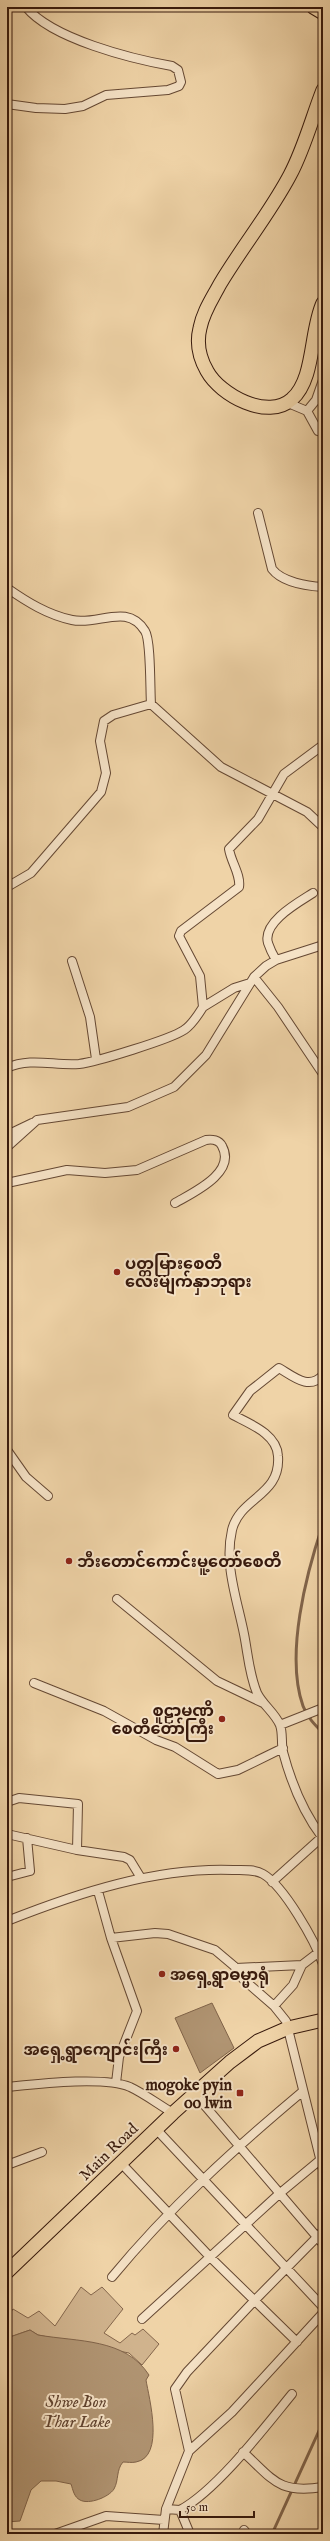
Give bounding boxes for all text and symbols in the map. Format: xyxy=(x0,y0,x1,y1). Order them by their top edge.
place label: ပတ္တမြား‌စေတီ‌ လေးမျက်နှာဘုရား xyxy=(125,1252,252,1295)
marker: ပတ္တမြား‌စေတီ‌ လေးမျက်နှာဘုရား xyxy=(112,1267,122,1277)
place label: ဘီးတောင်ကောင်းမူ့တော်စေတီ xyxy=(77,1550,282,1575)
marker: ဘီးတောင်ကောင်းမူ့တော်စေတီ xyxy=(64,1556,74,1566)
place label: စူဠာမဏိ စေတီတော်ကြီး xyxy=(111,1700,214,1742)
marker: စူဠာမဏိ စေတီတော်ကြီး xyxy=(217,1714,227,1724)
place label: အရှေ့ရွာဓမ္မာရုံ xyxy=(170,1965,269,1988)
marker: အရှေ့ရွာဓမ္မာရုံ xyxy=(157,1969,167,1979)
place label: အရှေ့ရွာကျောင်းကြီး xyxy=(24,2038,168,2063)
marker: အရှေ့ရွာကျောင်းကြီး xyxy=(171,2044,181,2054)
place label: mogoke pyin oo lwin xyxy=(145,2076,232,2114)
marker: mogoke pyin oo lwin xyxy=(235,2088,245,2098)
street label: Main Road xyxy=(76,2119,143,2185)
water label: Shwe Bon Thar Lake xyxy=(42,2392,111,2433)
scale bar xyxy=(180,2493,254,2519)
text: 50 m xyxy=(186,2500,208,2515)

